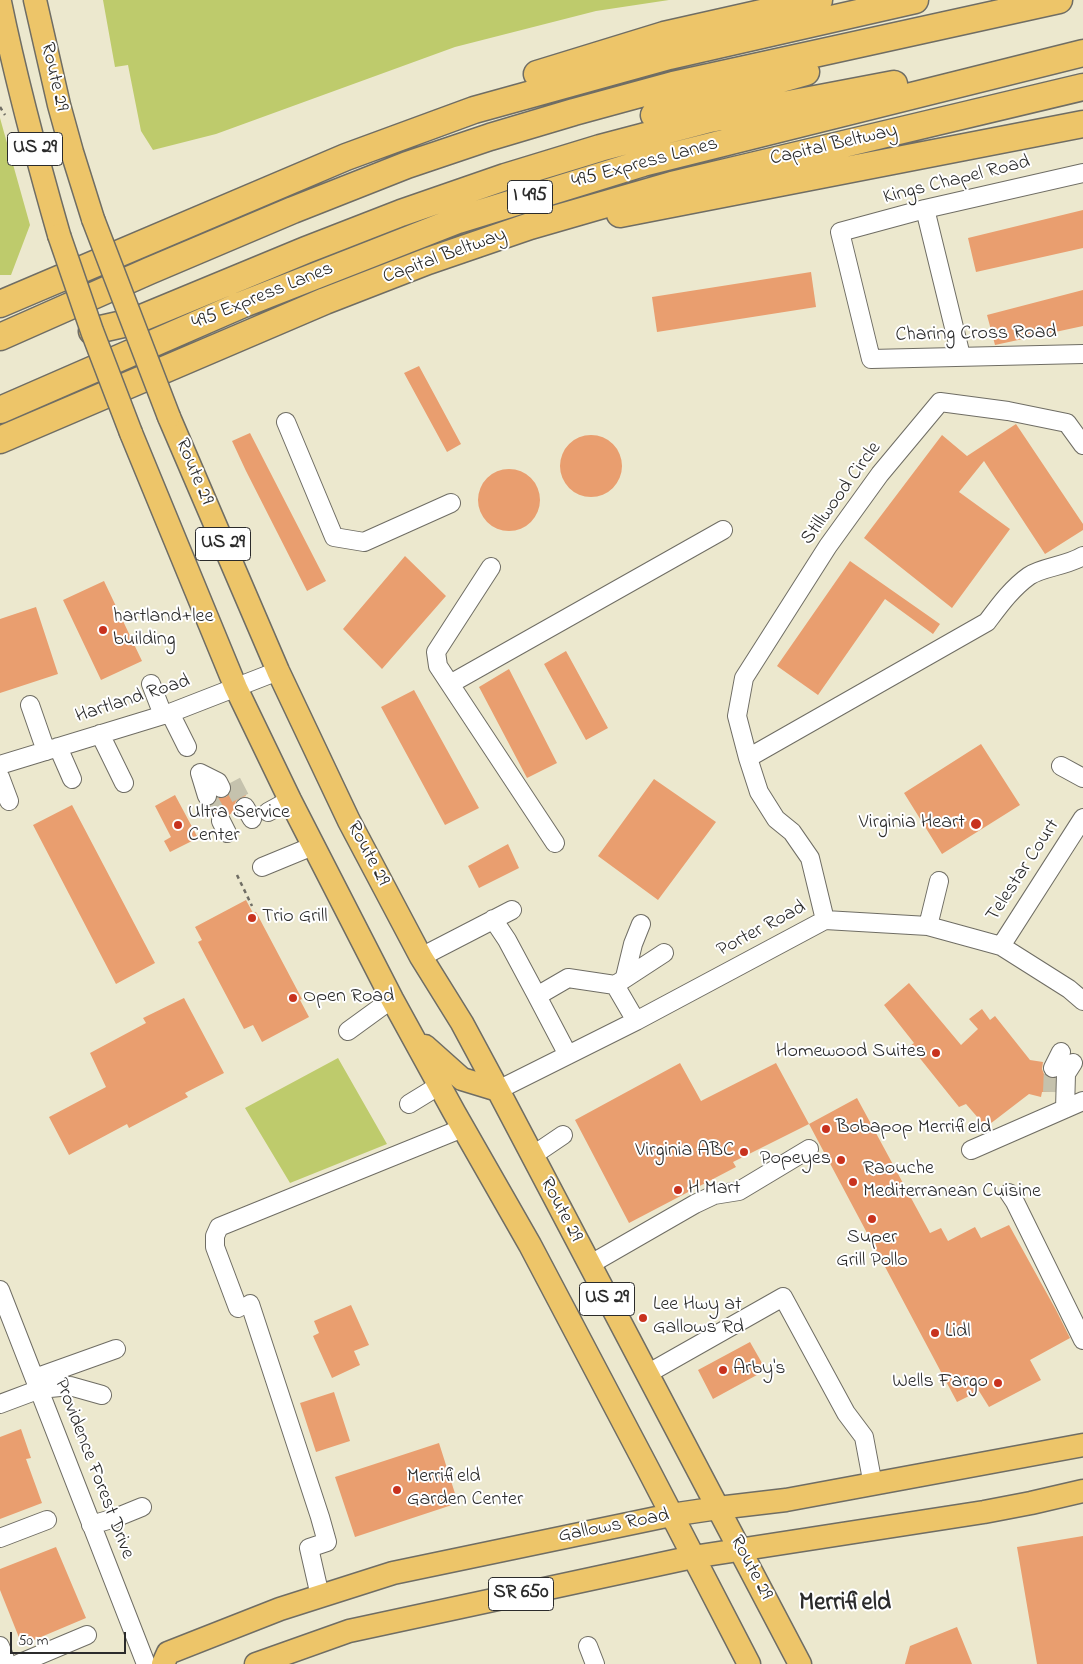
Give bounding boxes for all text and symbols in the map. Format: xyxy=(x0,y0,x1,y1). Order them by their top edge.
street label: Route 29 xyxy=(33,40,73,114)
street label: Capital Beltway xyxy=(768,120,900,172)
road number: US 29 xyxy=(8,132,62,166)
street label: 495 Express Lanes xyxy=(569,133,721,195)
street label: Kings Chapel Road xyxy=(881,151,1033,211)
road number: I 495 xyxy=(508,180,552,213)
street label: Capital Beltway xyxy=(380,224,510,290)
street label: 495 Express Lanes xyxy=(189,258,337,336)
street label: Charing Cross Road xyxy=(895,322,1057,348)
street label: Route 29 xyxy=(168,435,218,509)
street label: Stillwood Circle xyxy=(796,438,888,550)
road number: US 29 xyxy=(196,528,250,560)
place label: hartland+lee building xyxy=(113,606,213,653)
marker: hartland+lee building xyxy=(97,624,109,636)
street label: Hartland Road xyxy=(73,670,193,730)
place label: Ultra Service Center xyxy=(188,802,290,849)
place label: Virginia Heart xyxy=(859,812,965,836)
street label: Telestar Court xyxy=(982,815,1066,927)
marker: Virginia Heart xyxy=(969,817,983,831)
street label: Route 29 xyxy=(340,818,394,890)
marker: Ultra Service Center xyxy=(172,819,184,831)
street label: Porter Road xyxy=(713,897,811,963)
place label: Trio Grill xyxy=(262,906,328,930)
marker: Trio Grill xyxy=(246,912,258,924)
place label: Open Road xyxy=(303,986,394,1010)
marker: Open Road xyxy=(287,992,299,1004)
place label: Homewood Suites xyxy=(776,1041,926,1065)
marker: Homewood Suites xyxy=(930,1047,942,1059)
place label: Bobapop Merrifield xyxy=(836,1117,991,1141)
marker: Bobapop Merrifield xyxy=(820,1123,832,1135)
place label: Virginia ABC xyxy=(635,1140,734,1164)
marker: Virginia ABC xyxy=(738,1146,750,1158)
place label: Popeyes xyxy=(760,1148,831,1172)
marker: Popeyes xyxy=(835,1154,847,1166)
place label: Raouche Mediterranean Cuisine xyxy=(863,1158,1041,1205)
street label: Route 29 xyxy=(533,1174,587,1246)
marker: Raouche Mediterranean Cuisine xyxy=(847,1176,859,1188)
place label: H Mart xyxy=(688,1178,740,1202)
marker: H Mart xyxy=(672,1184,684,1196)
marker: Super Grill Pollo xyxy=(866,1213,878,1225)
place label: Super Grill Pollo xyxy=(836,1227,908,1274)
road number: US 29 xyxy=(580,1282,634,1316)
place label: Lee Hwy at Gallows Rd xyxy=(653,1294,744,1341)
marker: Lee Hwy at Gallows Rd xyxy=(637,1312,649,1324)
place label: Lidl xyxy=(945,1321,971,1345)
marker: Lidl xyxy=(929,1327,941,1339)
place label: Arby's xyxy=(733,1358,785,1382)
marker: Arby's xyxy=(717,1364,729,1376)
place label: Wells Fargo xyxy=(892,1371,988,1395)
street label: Providence Forest Drive xyxy=(47,1375,139,1563)
marker: Wells Fargo xyxy=(992,1377,1004,1389)
place label: Merrifield Garden Center xyxy=(407,1466,523,1513)
marker: Merrifield Garden Center xyxy=(391,1484,403,1496)
street label: Gallows Road xyxy=(557,1505,671,1549)
street label: Route 29 xyxy=(723,1532,777,1604)
road number: SR 650 xyxy=(488,1578,554,1610)
district label: Merrifield xyxy=(799,1590,891,1620)
scale bar xyxy=(12,1622,129,1654)
text: 50 m xyxy=(18,1630,48,1652)

